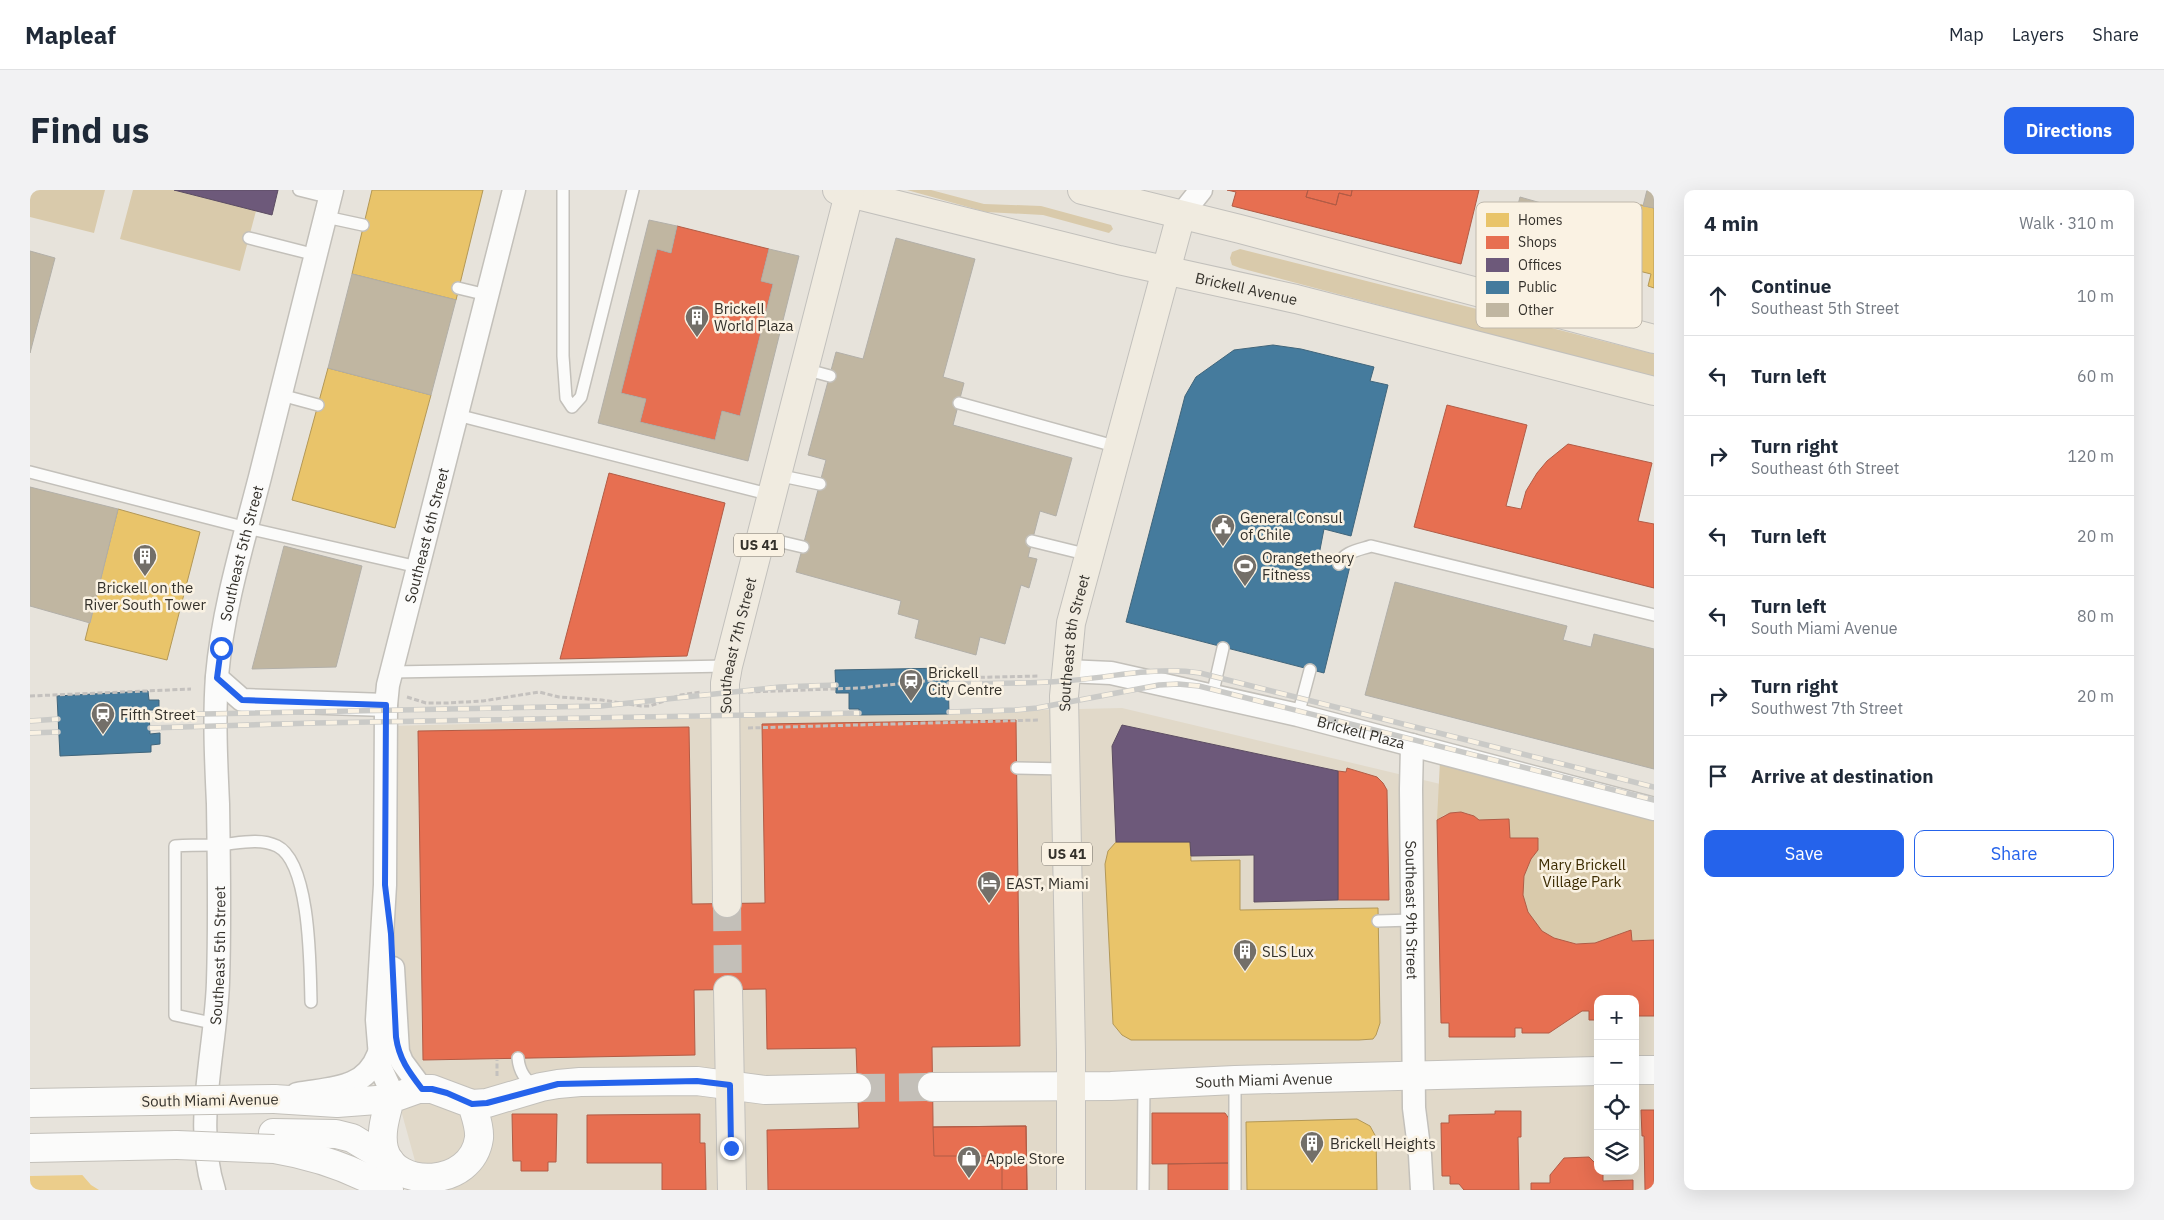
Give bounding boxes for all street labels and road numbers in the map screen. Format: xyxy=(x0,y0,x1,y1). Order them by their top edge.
street label: Brickell Avenue xyxy=(1193,268,1299,309)
street label: Southeast 6th Street xyxy=(400,465,453,605)
street label: Southeast 5th Street xyxy=(215,483,267,623)
road number: US 41 xyxy=(734,534,784,556)
street label: Southeast 8th Street xyxy=(1054,572,1093,712)
street label: Southeast 7th Street xyxy=(715,575,760,714)
street label: Brickell Plaza xyxy=(1315,711,1407,752)
street label: Southeast 9th Street xyxy=(1402,840,1422,980)
road number: US 41 xyxy=(1042,842,1092,866)
street label: Southeast 5th Street xyxy=(205,886,229,1026)
street label: South Miami Avenue xyxy=(1195,1068,1333,1091)
street label: South Miami Avenue xyxy=(141,1089,279,1111)

